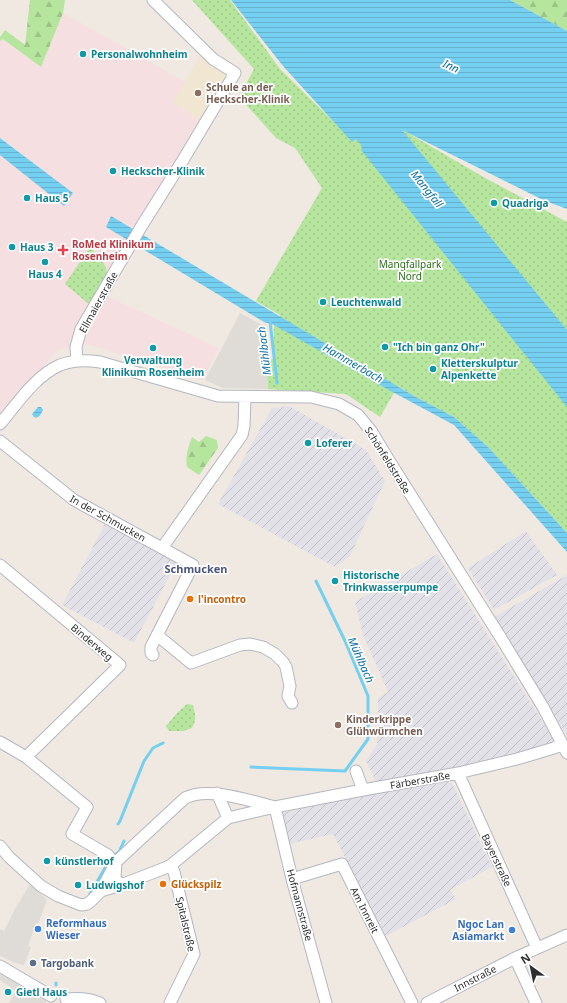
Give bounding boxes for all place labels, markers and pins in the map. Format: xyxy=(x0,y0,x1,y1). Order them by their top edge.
place label: Personalwohnheim xyxy=(91,47,188,61)
marker: Personalwohnheim xyxy=(78,49,88,59)
place label: Schule an der Heckscher-Klinik xyxy=(206,80,290,106)
marker: Schule an der Heckscher-Klinik xyxy=(193,88,203,98)
place label: Heckscher-Klinik xyxy=(121,164,205,178)
marker: Heckscher-Klinik xyxy=(108,166,118,176)
place label: Haus 5 xyxy=(35,191,69,205)
marker: Haus 5 xyxy=(22,193,32,203)
place label: Quadriga xyxy=(502,196,549,210)
marker: Quadriga xyxy=(489,198,499,208)
place label: RoMed Klinikum Rosenheim xyxy=(72,237,154,263)
place label: Haus 3 xyxy=(20,240,54,254)
marker: Haus 3 xyxy=(7,242,17,252)
marker: RoMed Klinikum Rosenheim xyxy=(57,244,69,256)
marker: Haus 4 xyxy=(40,257,50,267)
place label: Haus 4 xyxy=(28,267,62,281)
place label: Leuchtenwald xyxy=(331,295,401,309)
marker: Leuchtenwald xyxy=(318,297,328,307)
place label: "Ich bin ganz Ohr" xyxy=(393,340,485,354)
marker: "Ich bin ganz Ohr" xyxy=(380,342,390,352)
marker: Verwaltung Klinikum Rosenheim xyxy=(148,343,158,353)
place label: Verwaltung Klinikum Rosenheim xyxy=(102,353,205,379)
place label: Kletterskulptur Alpenkette xyxy=(441,356,519,382)
marker: Kletterskulptur Alpenkette xyxy=(428,364,438,374)
place label: Loferer xyxy=(316,436,353,450)
marker: Loferer xyxy=(303,438,313,448)
place label: Historische Trinkwasserpumpe xyxy=(343,568,438,594)
marker: Historische Trinkwasserpumpe xyxy=(330,576,340,586)
place label: l'incontro xyxy=(198,592,246,606)
marker: l'incontro xyxy=(185,594,195,604)
place label: Kinderkrippe Glühwürmchen xyxy=(346,712,423,738)
marker: Kinderkrippe Glühwürmchen xyxy=(333,720,343,730)
place label: künstlerhof xyxy=(55,854,115,868)
marker: künstlerhof xyxy=(42,856,52,866)
place label: Glückspilz xyxy=(171,877,221,891)
place label: Ludwigshof xyxy=(86,878,145,892)
marker: Glückspilz xyxy=(158,879,168,889)
marker: Ludwigshof xyxy=(73,880,83,890)
place label: Reformhaus Wieser xyxy=(46,916,107,942)
place label: Ngoc Lan Asiamarkt xyxy=(452,917,505,943)
marker: Reformhaus Wieser xyxy=(33,924,43,934)
marker: Ngoc Lan Asiamarkt xyxy=(507,925,517,935)
place label: Targobank xyxy=(41,956,95,970)
marker: Targobank xyxy=(28,958,38,968)
place label: Gietl Haus xyxy=(16,985,67,999)
marker: Gietl Haus xyxy=(3,987,13,997)

